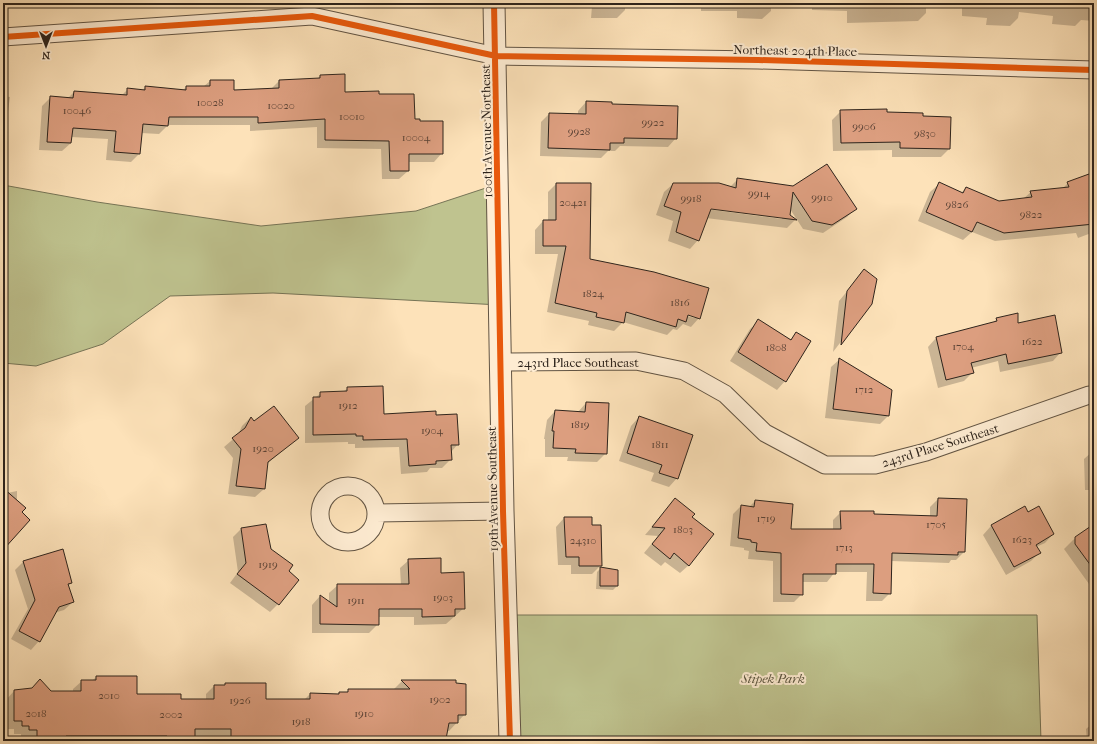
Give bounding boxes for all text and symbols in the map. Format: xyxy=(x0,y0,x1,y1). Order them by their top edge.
north arrow xyxy=(26,26,66,66)
street label: Northeast 204th Place xyxy=(733,42,858,59)
text: N xyxy=(41,49,50,62)
street label: 100th Avenue Northeast xyxy=(478,64,495,198)
house number: 10028 xyxy=(196,96,224,109)
house number: 10020 xyxy=(267,99,295,112)
house number: 10046 xyxy=(63,104,91,117)
house number: 10010 xyxy=(339,110,365,123)
house number: 9922 xyxy=(642,116,665,129)
house number: 9906 xyxy=(852,120,876,133)
house number: 9928 xyxy=(568,125,590,138)
house number: 9830 xyxy=(914,127,936,140)
house number: 10004 xyxy=(402,131,431,144)
house number: 9914 xyxy=(748,187,770,200)
house number: 9910 xyxy=(811,191,833,204)
house number: 9918 xyxy=(681,192,702,205)
house number: 20421 xyxy=(559,196,587,209)
house number: 9826 xyxy=(946,198,968,211)
house number: 9822 xyxy=(1020,208,1043,221)
house number: 1824 xyxy=(582,287,604,300)
house number: 1816 xyxy=(670,296,690,309)
house number: 1622 xyxy=(1021,335,1043,348)
house number: 1704 xyxy=(952,340,974,353)
house number: 1808 xyxy=(765,341,787,354)
street label: 243rd Place Southeast xyxy=(517,355,639,370)
house number: 1712 xyxy=(855,383,874,396)
house number: 1912 xyxy=(338,399,358,412)
house number: 1819 xyxy=(570,418,590,431)
street label: 243rd Place Southeast xyxy=(880,420,1001,470)
house number: 1904 xyxy=(421,424,444,437)
street label: 19th Avenue Southeast xyxy=(484,426,501,552)
house number: 1811 xyxy=(651,438,669,451)
house number: 1920 xyxy=(252,442,274,455)
house number: 1719 xyxy=(757,512,776,525)
house number: 1705 xyxy=(926,518,946,531)
house number: 1803 xyxy=(673,523,693,536)
house number: 1623 xyxy=(1012,533,1032,546)
house number: 24310 xyxy=(570,534,596,547)
house number: 1713 xyxy=(835,541,853,554)
house number: 1919 xyxy=(258,558,278,571)
house number: 1903 xyxy=(433,591,453,604)
house number: 1911 xyxy=(347,594,365,607)
park label: Stipek Park xyxy=(740,671,805,686)
house number: 2010 xyxy=(98,689,120,702)
house number: 1902 xyxy=(429,693,451,706)
house number: 1926 xyxy=(229,694,251,707)
house number: 2018 xyxy=(25,707,47,720)
house number: 1910 xyxy=(354,707,374,720)
house number: 2002 xyxy=(159,708,183,721)
house number: 1918 xyxy=(291,715,311,728)

